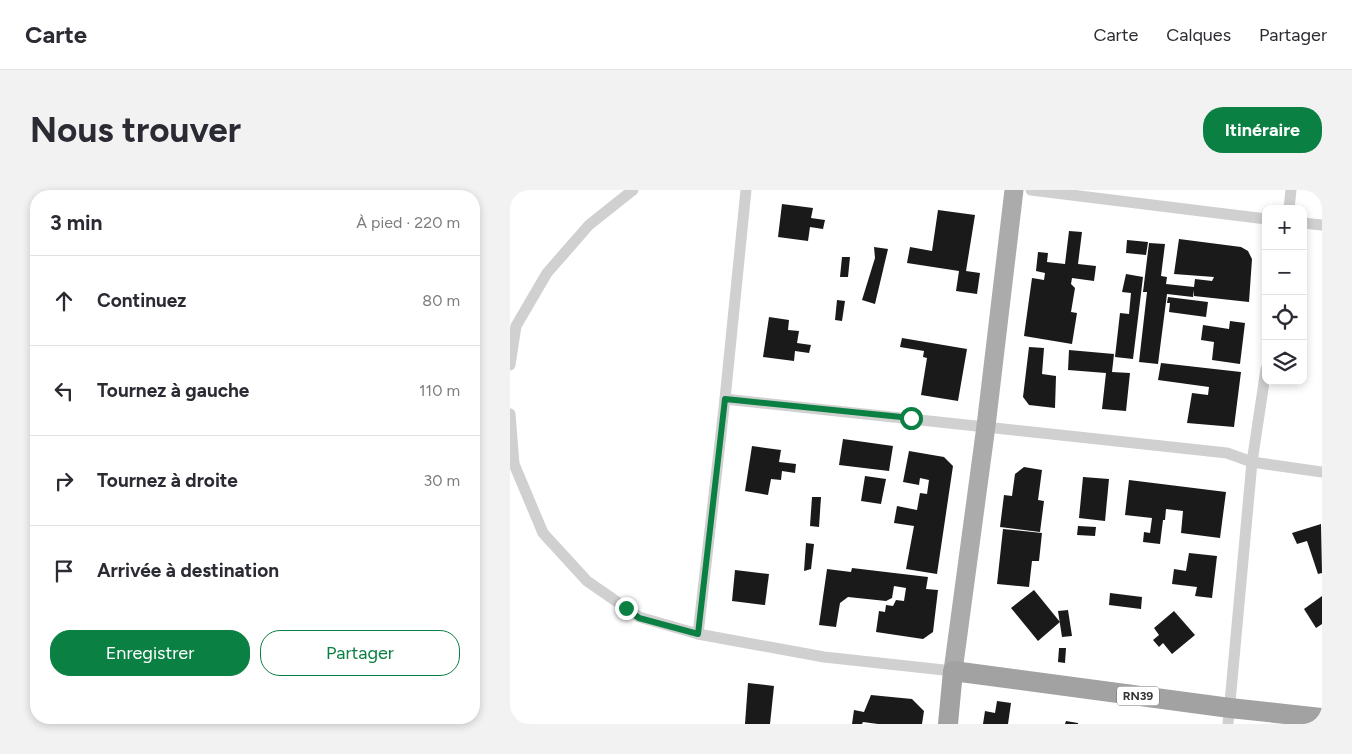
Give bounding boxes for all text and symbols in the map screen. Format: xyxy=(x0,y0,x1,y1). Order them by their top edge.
text: Carte xyxy=(25,20,87,49)
text: Carte xyxy=(1093,24,1138,46)
text: Calques xyxy=(1166,24,1231,46)
text: Partager xyxy=(1259,24,1327,46)
button: Itinéraire xyxy=(1203,107,1322,153)
text: Nous trouver xyxy=(30,109,241,151)
map controls xyxy=(1262,205,1307,385)
button: + xyxy=(1262,205,1307,250)
text: 3 min xyxy=(50,210,102,235)
text: À pied · 220 m xyxy=(356,213,460,232)
button: − xyxy=(1262,250,1307,295)
icon: ahead xyxy=(50,287,78,315)
text: Continuez xyxy=(97,289,186,312)
text: 80 m xyxy=(422,291,460,310)
button: locate xyxy=(1262,295,1307,340)
button: layers xyxy=(1262,340,1307,385)
icon: left xyxy=(50,377,78,405)
text: Tournez à gauche xyxy=(97,379,249,402)
text: 110 m xyxy=(419,381,460,400)
route start xyxy=(900,407,923,430)
icon: right xyxy=(50,467,78,495)
text: Tournez à droite xyxy=(97,469,238,492)
text: 30 m xyxy=(423,471,460,490)
icon: arrive xyxy=(50,557,78,585)
text: Arrivée à destination xyxy=(97,559,279,582)
route end xyxy=(615,597,638,620)
button: Enregistrer xyxy=(50,630,250,676)
button: Partager xyxy=(260,630,460,676)
road number: RN39 xyxy=(1117,686,1159,706)

